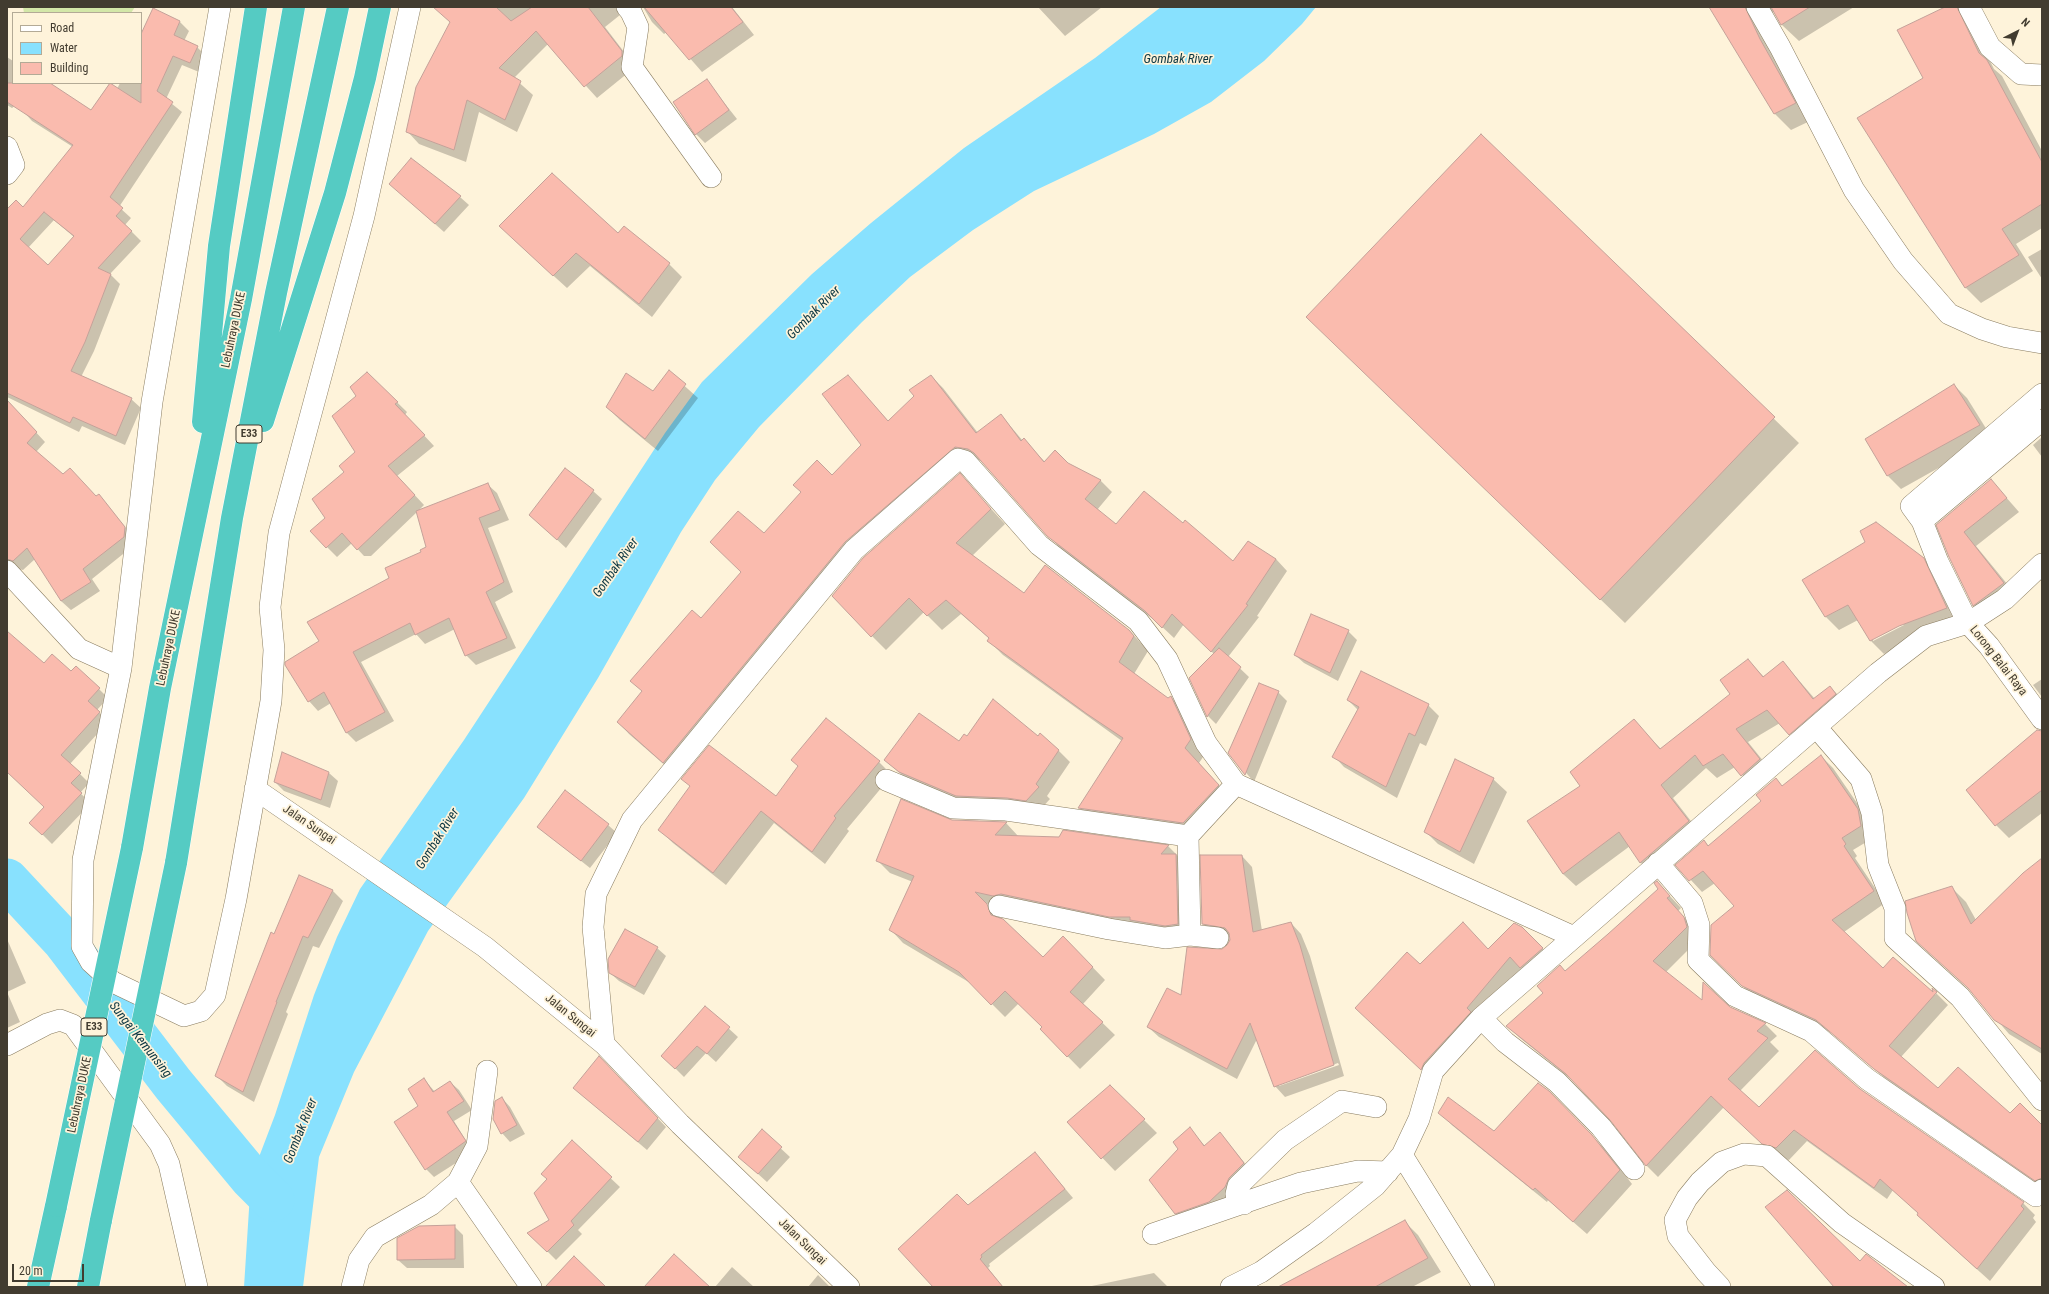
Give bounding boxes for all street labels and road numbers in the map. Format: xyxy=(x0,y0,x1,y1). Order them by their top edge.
street label: Lebuhraya DUKE xyxy=(219,291,249,369)
road number: E33 xyxy=(236,425,262,443)
street label: Lebuhraya DUKE xyxy=(154,609,184,687)
street label: Lorong Balai Raya xyxy=(1966,623,2030,699)
street label: Jalan Sungai xyxy=(280,802,338,848)
street label: Jalan Sungai xyxy=(542,991,598,1041)
road number: E33 xyxy=(81,1018,107,1036)
street label: Lebuhraya DUKE xyxy=(65,1056,95,1134)
street label: Jalan Sungai xyxy=(775,1216,829,1268)

